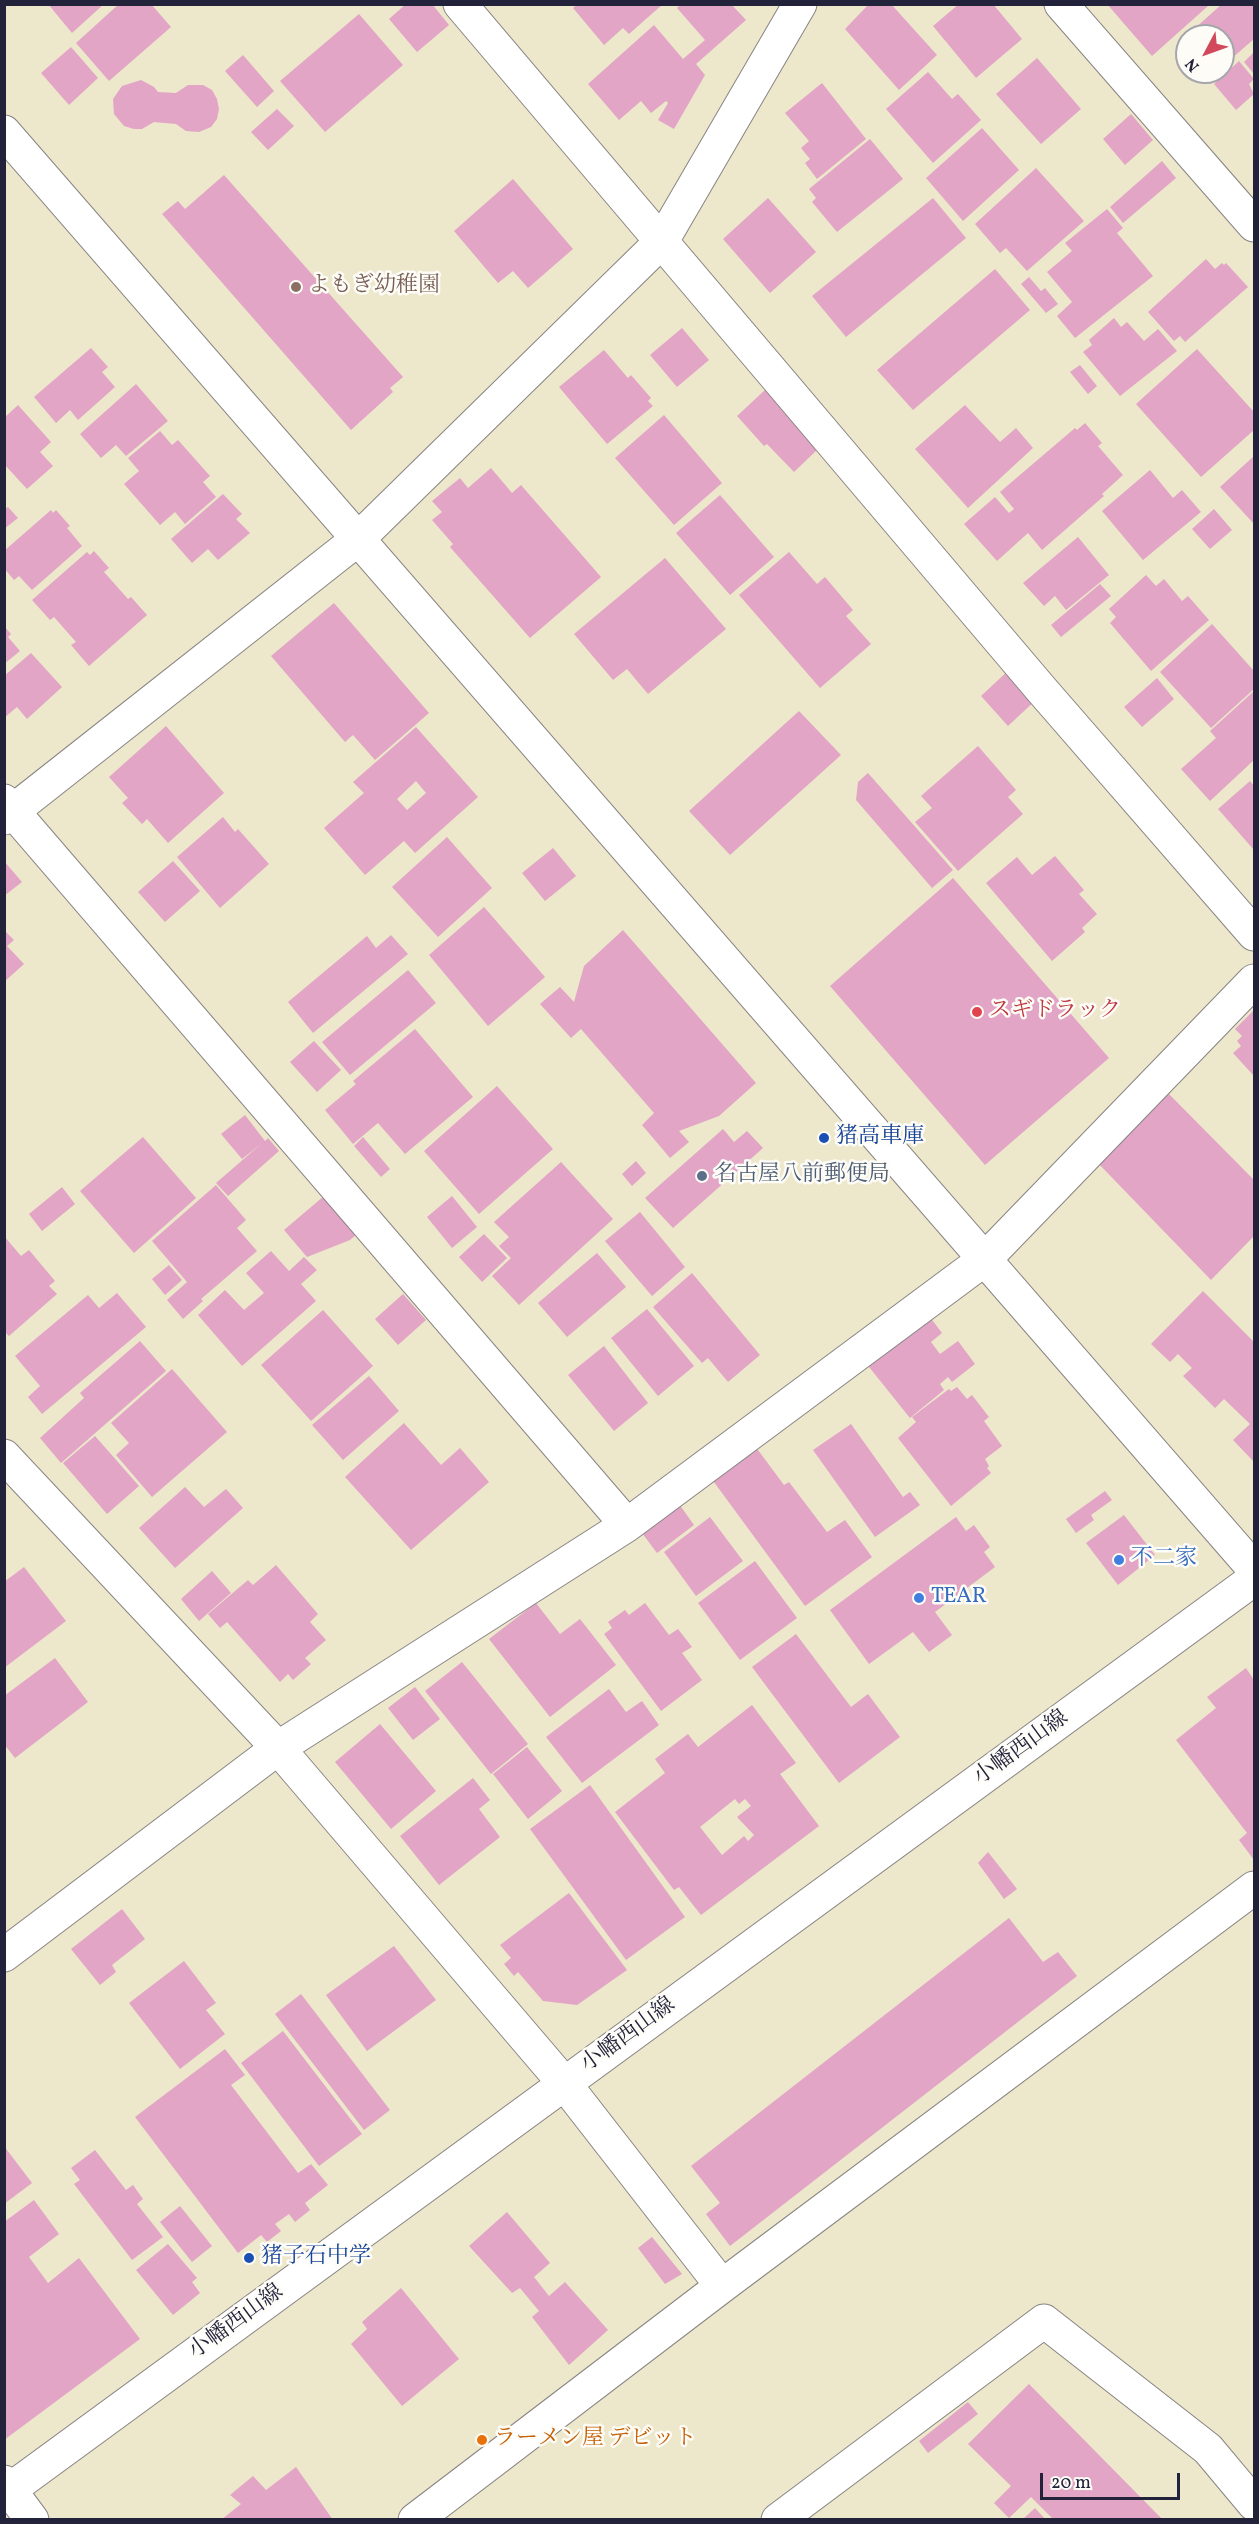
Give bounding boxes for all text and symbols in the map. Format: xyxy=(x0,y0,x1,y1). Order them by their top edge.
north arrow xyxy=(1175,24,1235,84)
text: N xyxy=(1181,53,1205,76)
place label: よもぎ幼稚園 xyxy=(308,274,440,300)
marker: よもぎ幼稚園 xyxy=(289,280,303,294)
place label: スギドラック xyxy=(989,999,1121,1025)
marker: スギドラック xyxy=(970,1005,984,1019)
place label: 猪高車庫 xyxy=(836,1125,924,1151)
marker: 猪高車庫 xyxy=(817,1131,831,1145)
place label: 名古屋八前郵便局 xyxy=(714,1163,890,1189)
marker: 名古屋八前郵便局 xyxy=(695,1169,709,1183)
place label: 不二家 xyxy=(1131,1547,1197,1573)
marker: 不二家 xyxy=(1112,1553,1126,1567)
place label: TEAR xyxy=(931,1585,987,1611)
marker: TEAR xyxy=(912,1591,926,1605)
street label: 小幡西山線 xyxy=(970,1706,1074,1792)
street label: 小幡西山線 xyxy=(577,1993,681,2079)
place label: 猪子石中学 xyxy=(261,2245,371,2271)
marker: 猪子石中学 xyxy=(242,2251,256,2265)
street label: 小幡西山線 xyxy=(185,2280,289,2366)
place label: ラーメン屋 デビット xyxy=(494,2427,696,2453)
marker: ラーメン屋 デビット xyxy=(475,2433,489,2447)
scale bar xyxy=(1043,2461,1182,2499)
text: 20 m xyxy=(1051,2471,1091,2496)

